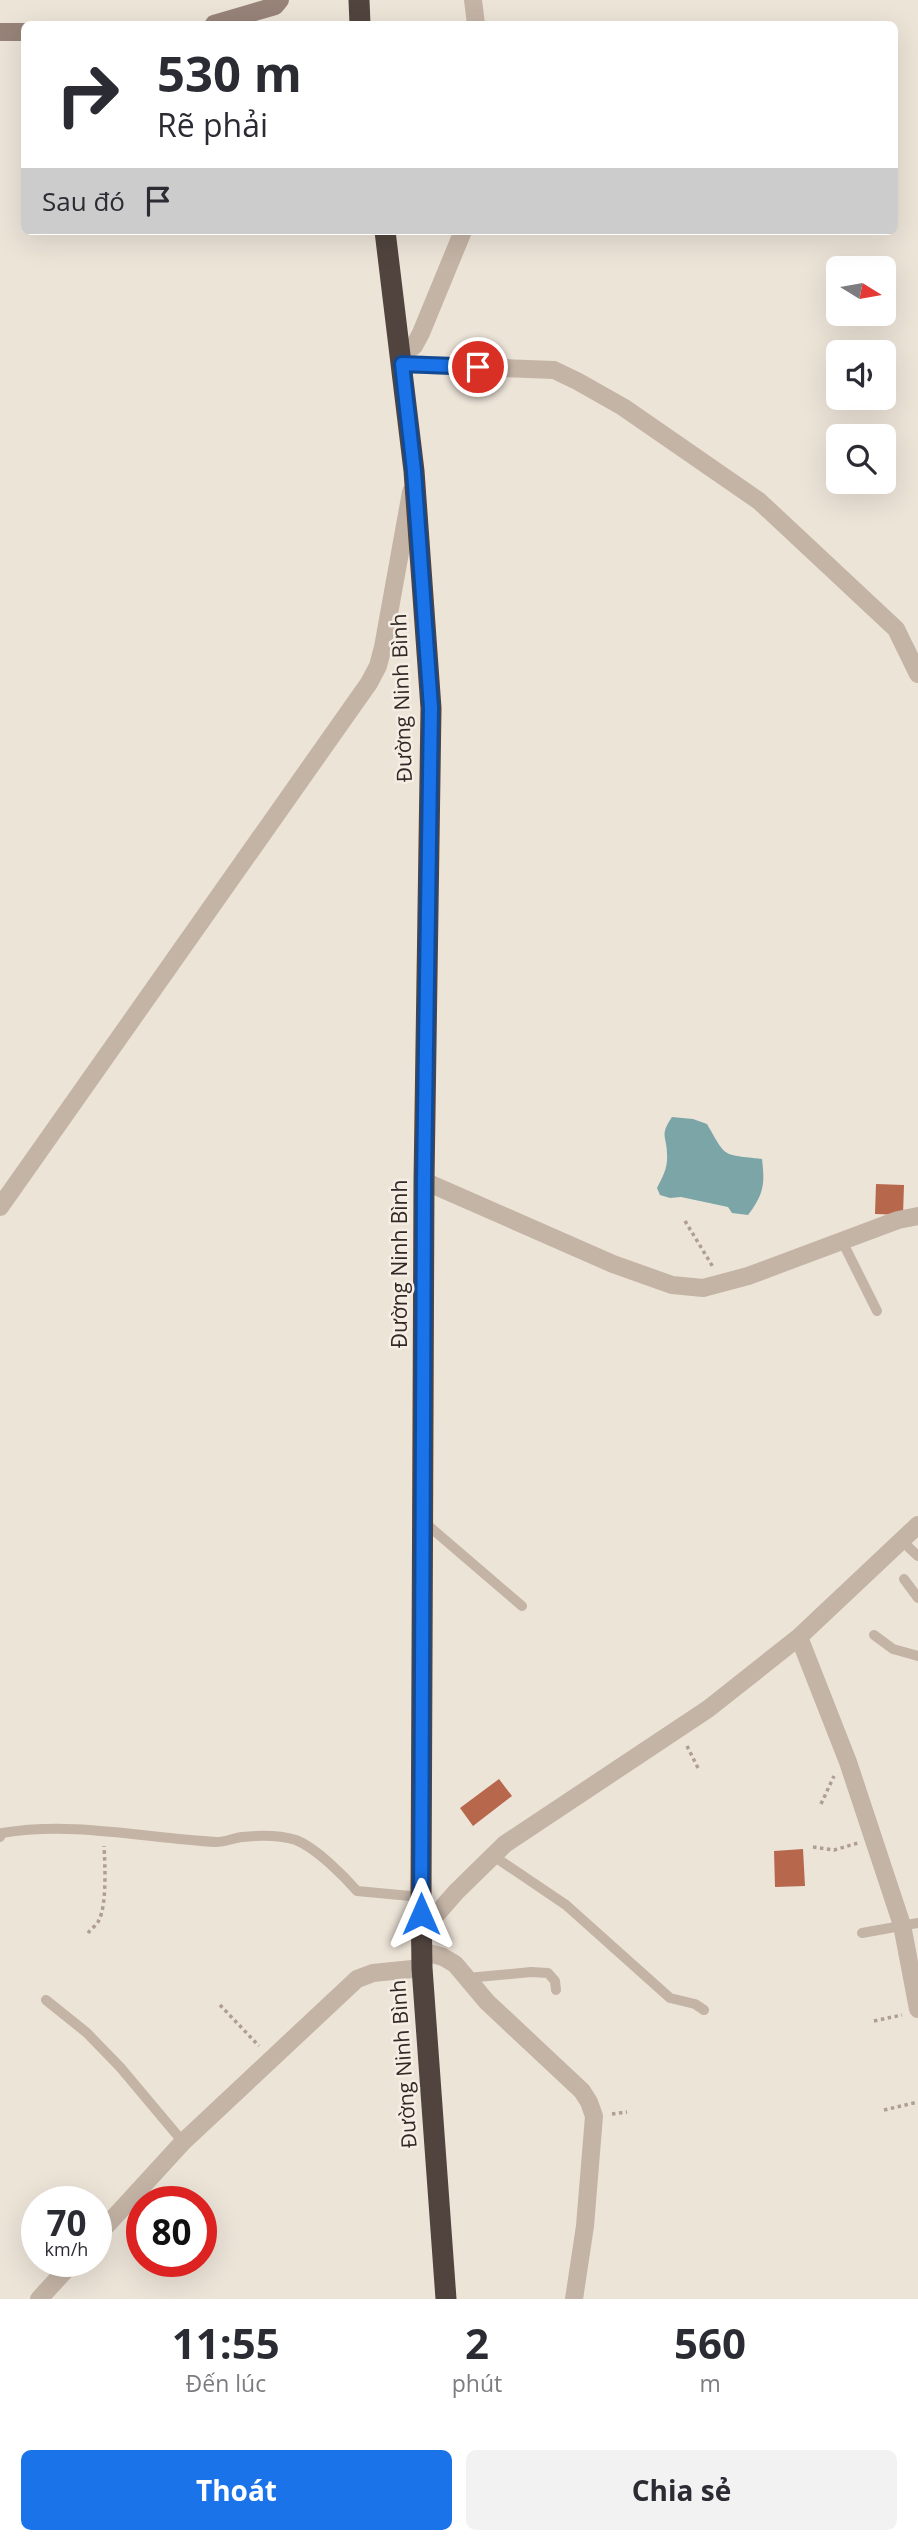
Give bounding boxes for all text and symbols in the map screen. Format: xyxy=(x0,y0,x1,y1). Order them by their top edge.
text: 530 m xyxy=(157,40,302,106)
icon: right xyxy=(42,49,133,140)
text: Rẽ phải xyxy=(157,103,268,146)
icon: arrive xyxy=(139,182,177,220)
text: Sau đó xyxy=(42,183,125,219)
north arrow xyxy=(826,256,896,326)
map controls xyxy=(826,256,896,494)
pin xyxy=(448,337,508,397)
button: sound xyxy=(826,340,896,410)
icon: arrive xyxy=(459,348,497,386)
button: search xyxy=(826,424,896,494)
street label: Đường Ninh Bình xyxy=(384,613,418,783)
street label: Đường Ninh Bình xyxy=(385,1180,413,1348)
position arrow xyxy=(384,1877,458,1951)
street label: Đường Ninh Bình xyxy=(383,1979,423,2149)
speed limit sign: 80 xyxy=(126,2186,217,2277)
text: 70 xyxy=(46,2199,87,2246)
text: km/h xyxy=(45,2237,88,2261)
text: 11:55 xyxy=(172,2314,280,2371)
text: 2 xyxy=(465,2314,489,2371)
text: 560 xyxy=(674,2314,746,2371)
text: Đến lúc xyxy=(186,2367,266,2399)
text: phút xyxy=(452,2367,502,2399)
text: m xyxy=(699,2367,721,2399)
button: Thoát xyxy=(21,2450,452,2530)
button: Chia sẻ xyxy=(466,2450,897,2530)

